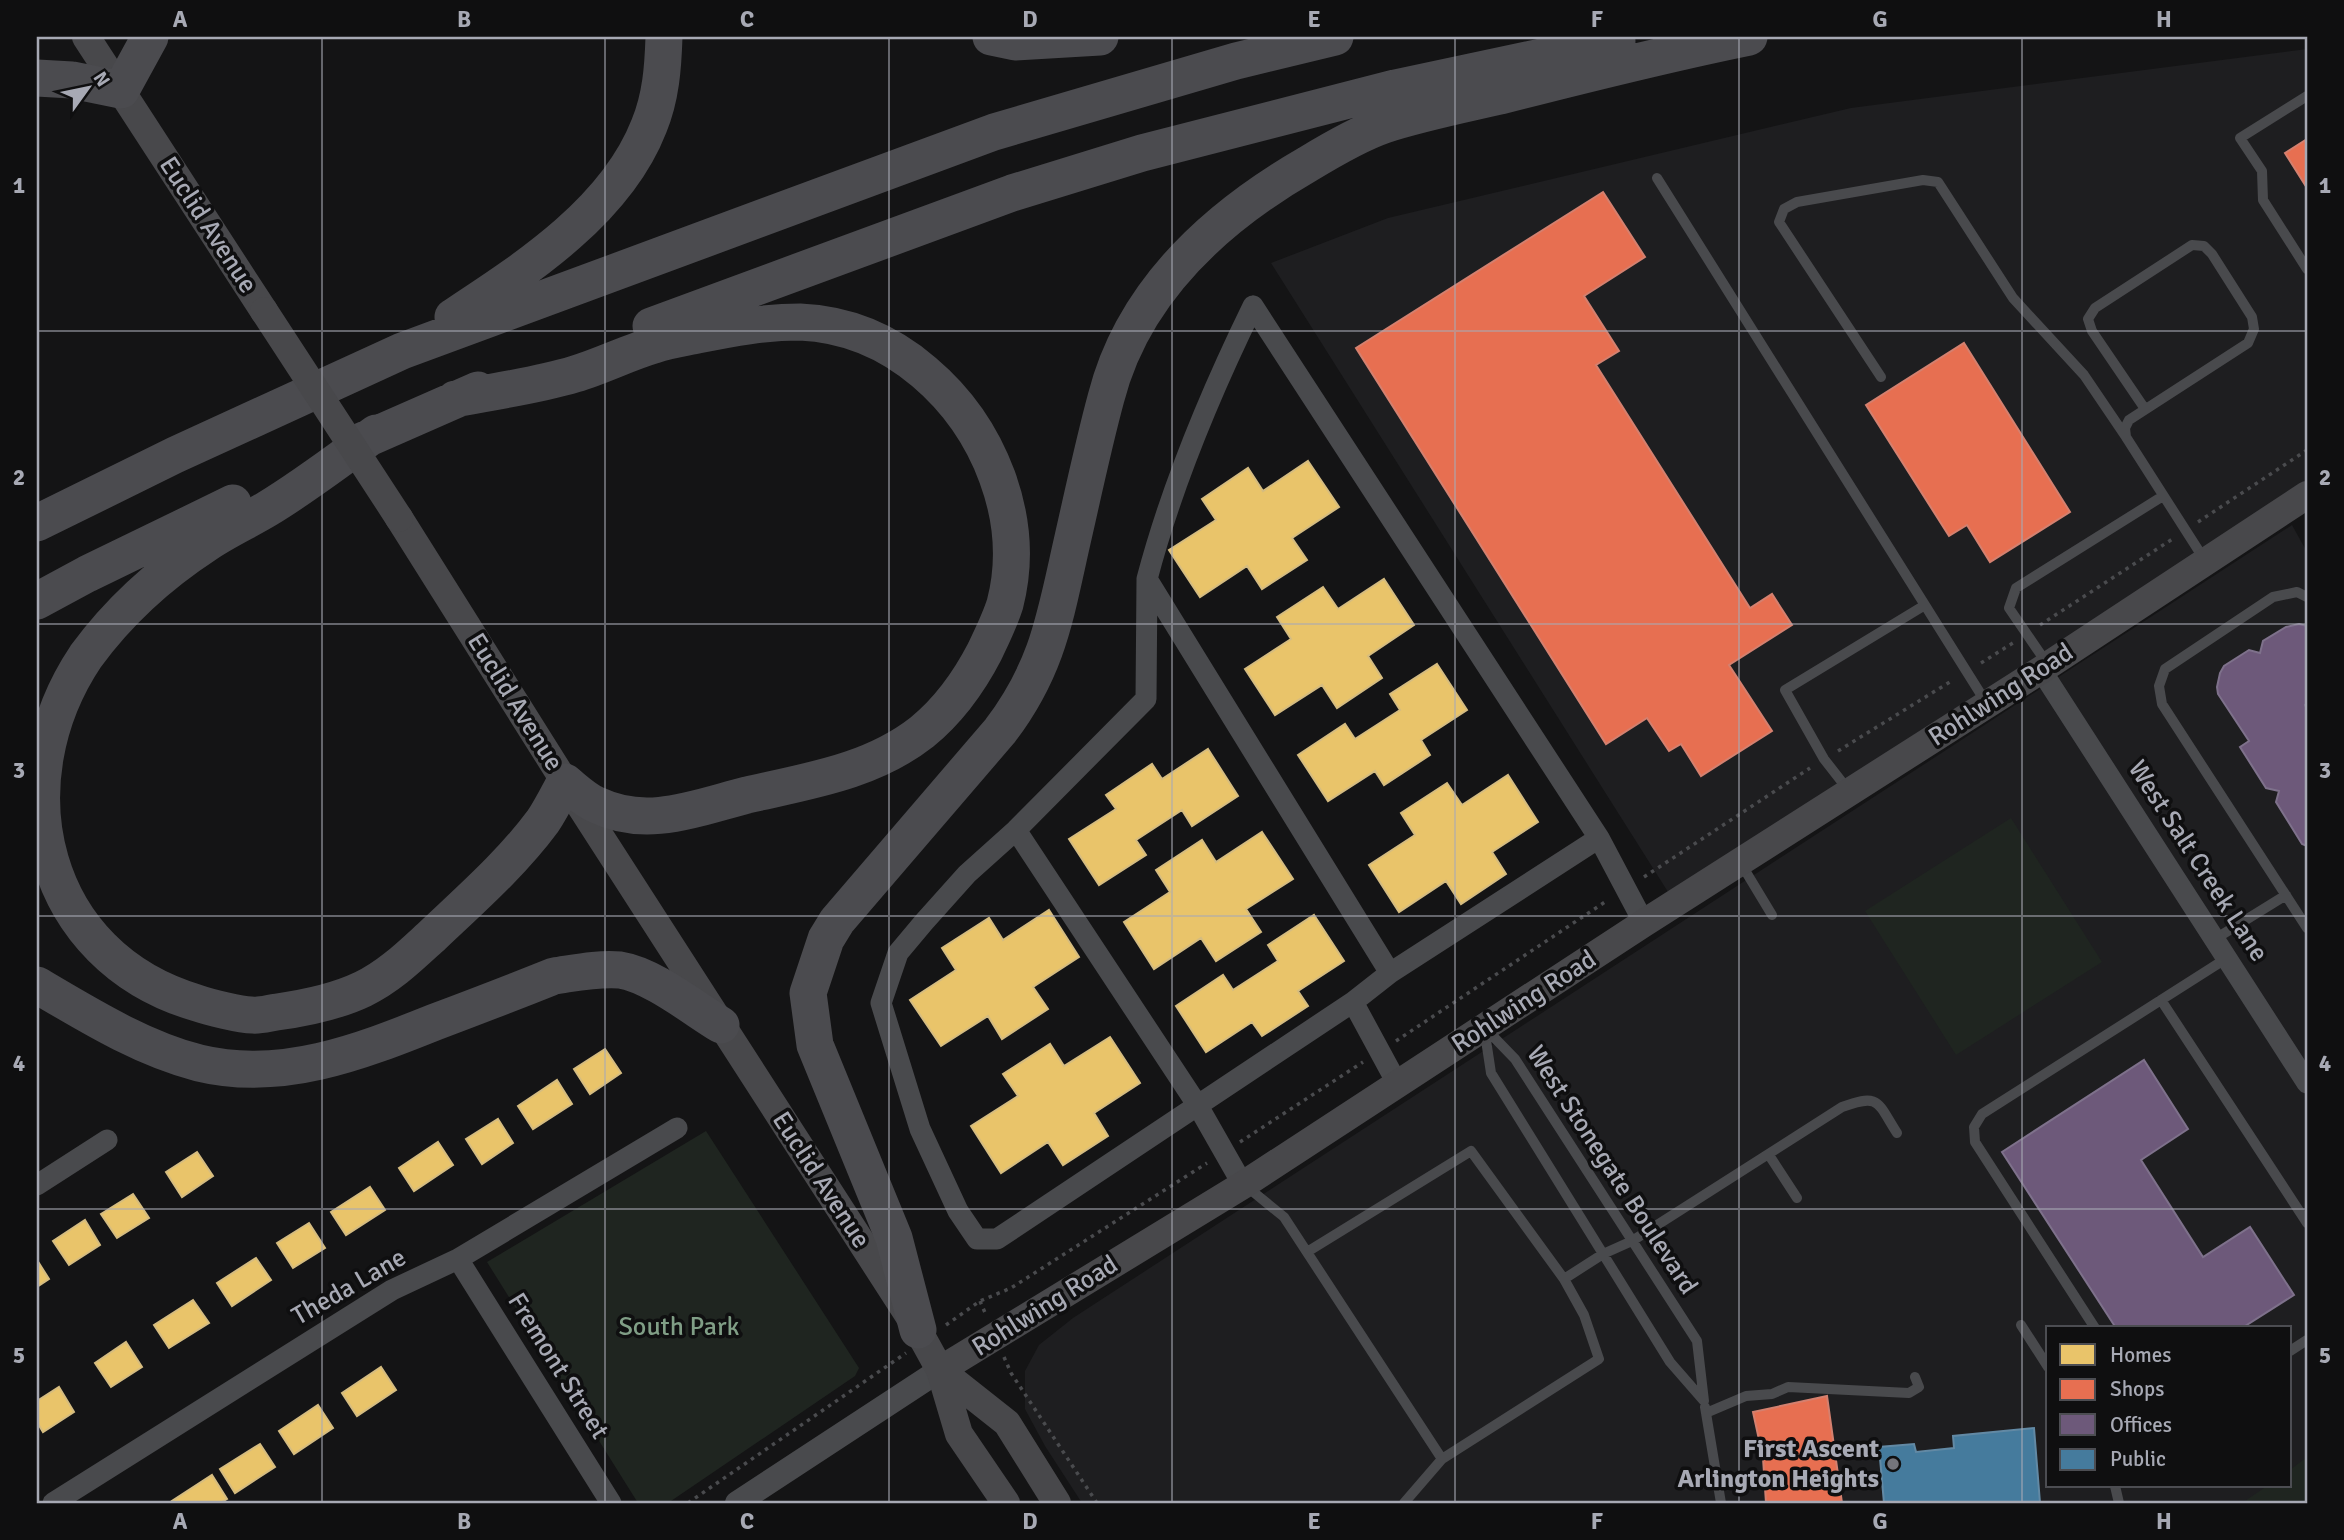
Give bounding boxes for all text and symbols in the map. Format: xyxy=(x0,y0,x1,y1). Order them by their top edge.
text: A xyxy=(173,5,188,34)
text: B xyxy=(457,5,471,34)
text: C xyxy=(740,5,754,34)
text: D xyxy=(1022,5,1038,34)
text: E xyxy=(1307,5,1321,34)
text: F xyxy=(1591,5,1603,34)
text: G xyxy=(1872,5,1888,34)
text: H xyxy=(2156,5,2172,34)
north arrow xyxy=(52,52,122,122)
text: N xyxy=(88,67,115,91)
street label: Euclid Avenue xyxy=(152,151,264,299)
text: 1 xyxy=(13,171,25,200)
text: 1 xyxy=(2319,171,2331,200)
text: 2 xyxy=(13,463,25,492)
text: 2 xyxy=(2319,463,2331,492)
street label: Euclid Avenue xyxy=(460,627,570,777)
street label: Rohlwing Road xyxy=(1923,636,2079,754)
street label: West Salt Creek Lane xyxy=(2121,754,2275,968)
text: 3 xyxy=(13,756,25,785)
text: 3 xyxy=(2319,756,2331,785)
street label: Rohlwing Road xyxy=(1446,943,1602,1061)
street label: West Stonegate Boulevard xyxy=(1520,1040,1704,1300)
text: 4 xyxy=(13,1049,25,1078)
text: 4 xyxy=(2319,1049,2331,1078)
street label: Euclid Avenue xyxy=(765,1106,877,1254)
street label: Theda Lane xyxy=(286,1242,412,1332)
street label: Rohlwing Road xyxy=(966,1248,1124,1364)
street label: Fremont Street xyxy=(500,1287,616,1445)
park label: South Park xyxy=(618,1311,740,1343)
legend xyxy=(2046,1326,2292,1488)
text: 5 xyxy=(13,1341,25,1370)
text: 5 xyxy=(2319,1341,2331,1370)
text: Homes xyxy=(2110,1342,2172,1368)
text: Shops xyxy=(2110,1376,2164,1402)
text: Offices xyxy=(2110,1412,2172,1438)
place label: First Ascent Arlington Heights xyxy=(1677,1433,1879,1495)
text: Public xyxy=(2110,1446,2166,1472)
marker: First Ascent Arlington Heights xyxy=(1885,1456,1901,1472)
text: A xyxy=(173,1507,188,1536)
text: B xyxy=(457,1507,471,1536)
text: C xyxy=(740,1507,754,1536)
text: D xyxy=(1022,1507,1038,1536)
text: E xyxy=(1307,1507,1321,1536)
text: F xyxy=(1591,1507,1603,1536)
text: G xyxy=(1872,1507,1888,1536)
text: H xyxy=(2156,1507,2172,1536)

